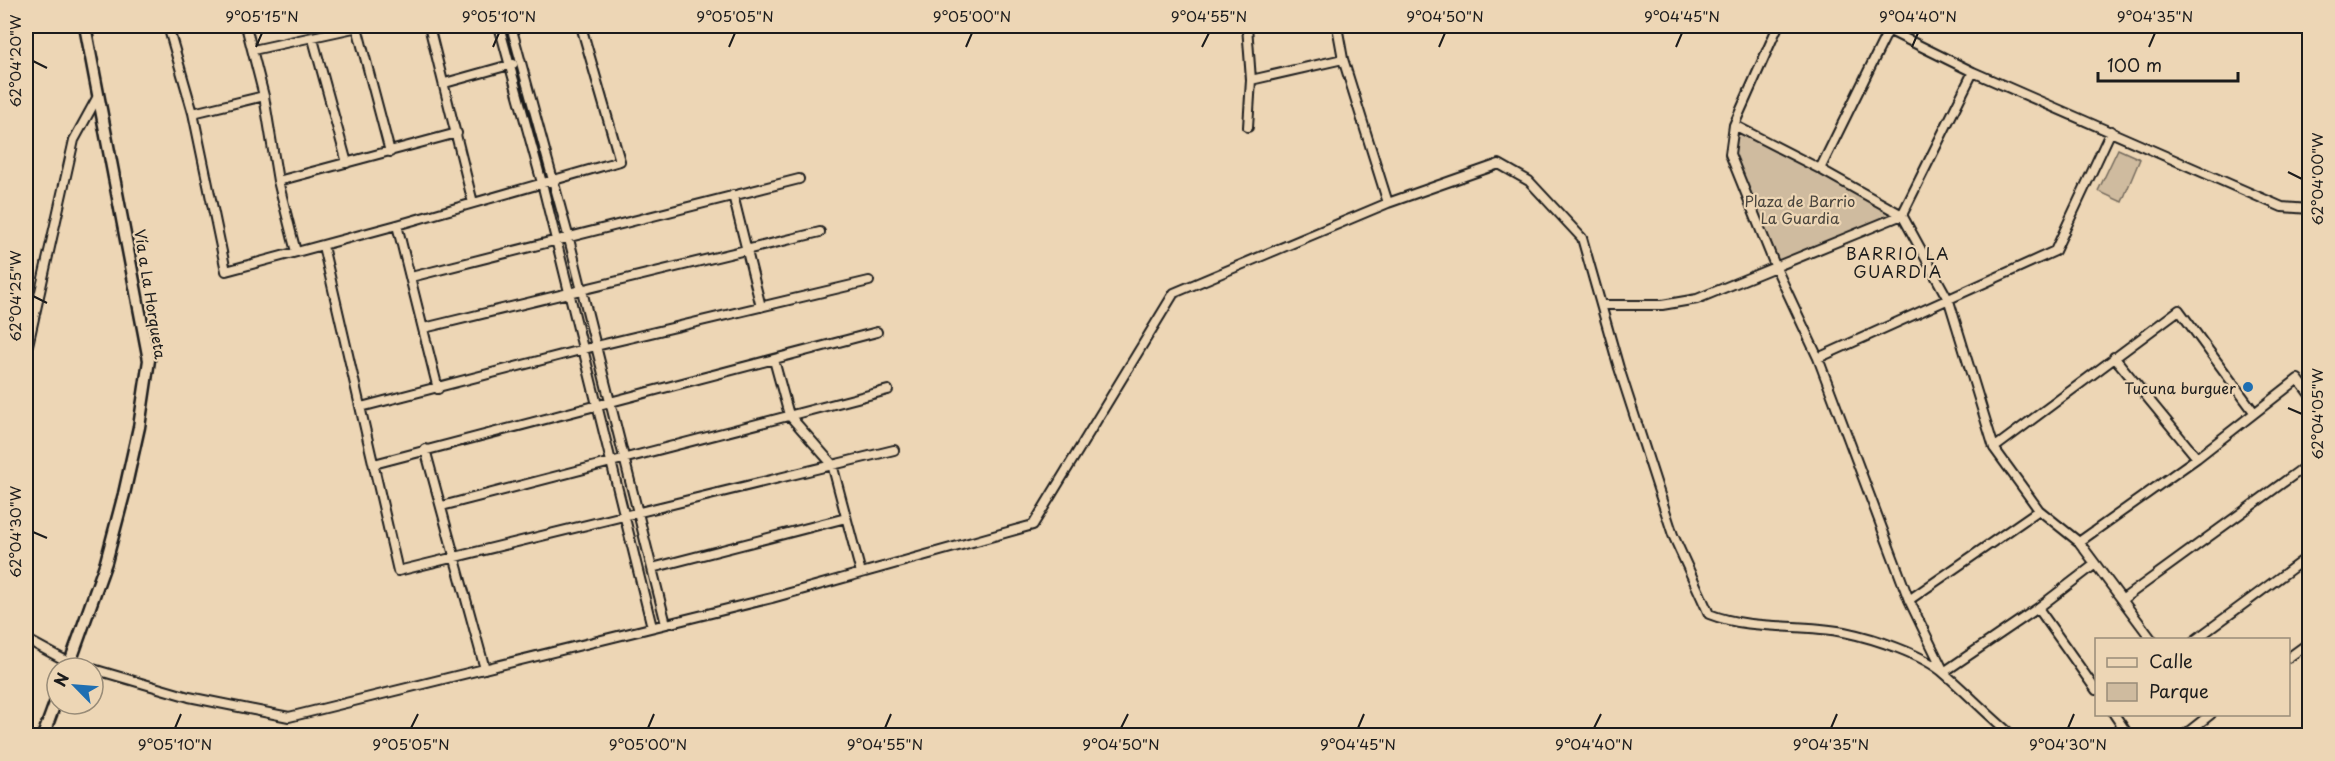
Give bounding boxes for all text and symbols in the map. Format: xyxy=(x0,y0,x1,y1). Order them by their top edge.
text: 9°05'15"N xyxy=(225,4,299,27)
text: 9°05'10"N xyxy=(462,4,536,27)
text: 9°05'05"N xyxy=(696,4,774,27)
text: 9°05'00"N xyxy=(933,4,1011,27)
text: 9°04'55"N xyxy=(1171,4,1247,27)
text: 9°04'50"N xyxy=(1406,4,1484,27)
text: 9°04'45"N xyxy=(1644,4,1720,27)
text: 9°04'40"N xyxy=(1879,4,1957,27)
text: 9°04'35"N xyxy=(2117,4,2193,27)
text: 62°04'20"W xyxy=(3,14,26,107)
scale bar xyxy=(2098,45,2238,83)
text: 100 m xyxy=(2107,51,2162,78)
text: 62°04'00"W xyxy=(2305,132,2328,226)
park label: Plaza de Barrio La Guardia xyxy=(1745,189,1855,229)
street label: Vía a La Horqueta xyxy=(129,227,173,361)
district label: BARRIO LA GUARDIA xyxy=(1846,241,1950,283)
text: 62°04'25"W xyxy=(3,250,26,342)
text: 62°04'05"W xyxy=(2305,368,2328,460)
place label: Tucuna burguer xyxy=(2124,376,2236,399)
marker: Tucuna burguer xyxy=(2241,380,2255,394)
text: 62°04'30"W xyxy=(3,485,26,578)
legend xyxy=(2095,638,2290,716)
text: Calle xyxy=(2149,647,2193,674)
north arrow xyxy=(45,656,105,716)
text: N xyxy=(47,668,74,690)
text: Parque xyxy=(2149,677,2209,704)
text: 9°05'10"N xyxy=(138,732,212,755)
text: 9°05'05"N xyxy=(372,732,450,755)
text: 9°05'00"N xyxy=(609,732,687,755)
text: 9°04'55"N xyxy=(847,732,923,755)
text: 9°04'50"N xyxy=(1082,732,1160,755)
text: 9°04'45"N xyxy=(1320,732,1396,755)
text: 9°04'40"N xyxy=(1555,732,1633,755)
text: 9°04'35"N xyxy=(1793,732,1869,755)
text: 9°04'30"N xyxy=(2029,732,2107,755)

